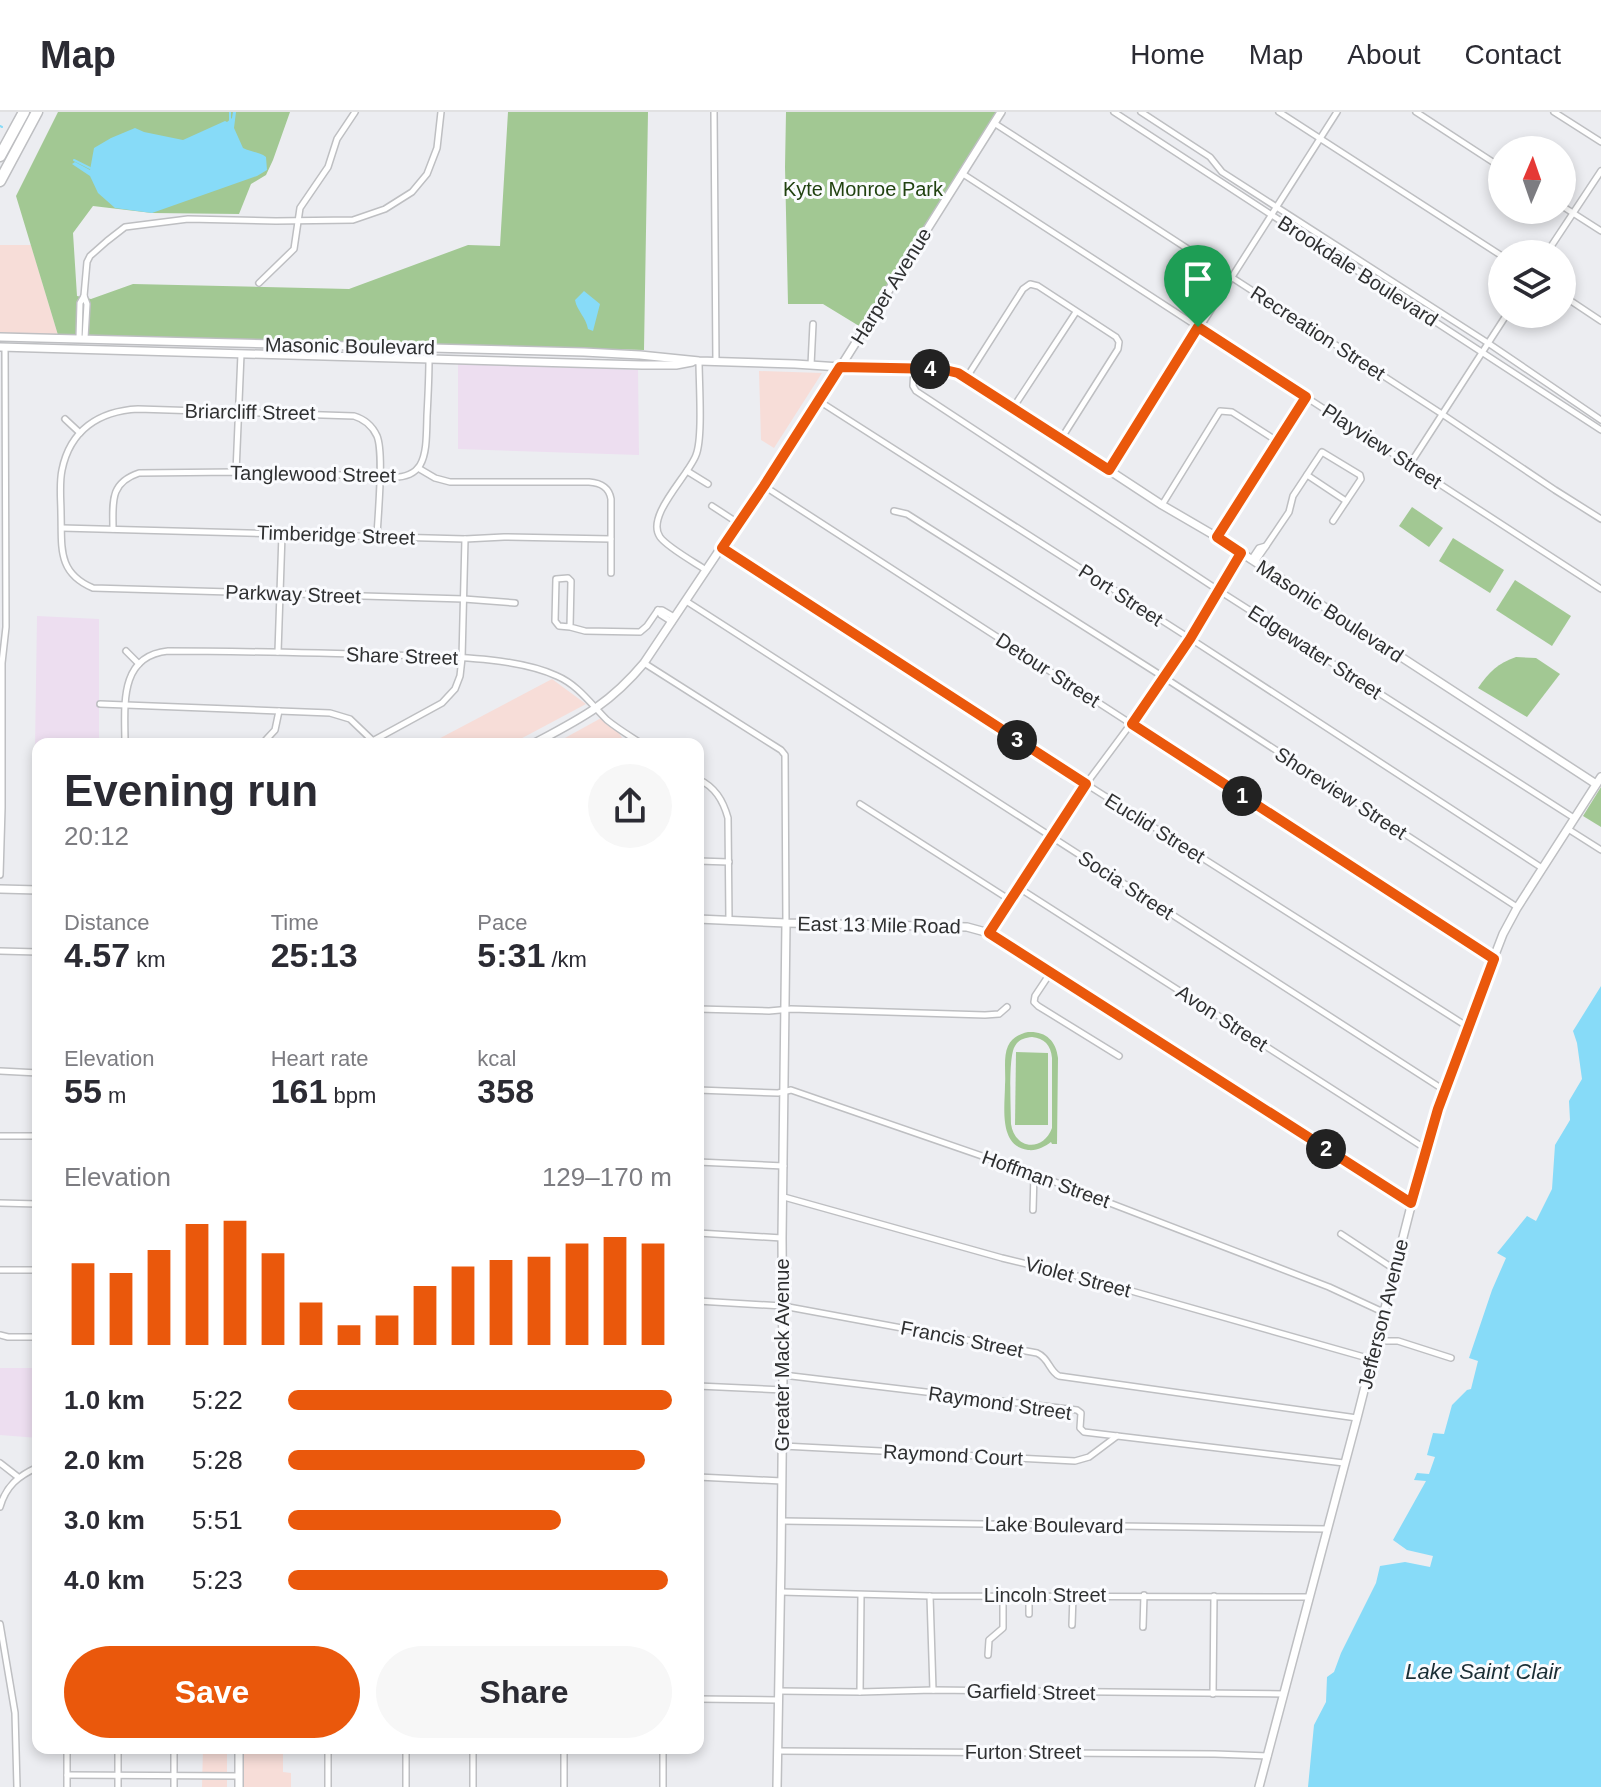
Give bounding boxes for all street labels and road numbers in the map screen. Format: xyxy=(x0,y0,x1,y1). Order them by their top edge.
street label: Brookdale Boulevard xyxy=(1274,211,1442,331)
street label: Harper Avenue xyxy=(846,224,936,348)
street label: Recreation Street xyxy=(1247,281,1390,385)
street label: Masonic Boulevard xyxy=(265,334,435,358)
street label: Playview Street xyxy=(1318,399,1446,493)
street label: Briarcliff Street xyxy=(184,400,316,424)
street label: Tanglewood Street xyxy=(230,462,396,486)
street label: Timberidge Street xyxy=(257,521,416,549)
street label: Masonic Boulevard xyxy=(1253,555,1407,667)
street label: Port Street xyxy=(1075,560,1167,630)
street label: Parkway Street xyxy=(225,581,362,607)
street label: Edgewater Street xyxy=(1244,601,1386,704)
street label: Detour Street xyxy=(992,628,1104,712)
street label: Share Street xyxy=(346,643,459,669)
street label: Shoreview Street xyxy=(1271,742,1411,844)
street label: Euclid Street xyxy=(1101,789,1209,868)
street label: Socia Street xyxy=(1074,846,1178,924)
street label: East 13 Mile Road xyxy=(797,913,961,937)
street label: Avon Street xyxy=(1172,980,1272,1056)
street label: Hoffman Street xyxy=(979,1146,1113,1212)
street label: Jefferson Avenue xyxy=(1354,1237,1412,1391)
street label: Violet Street xyxy=(1023,1252,1134,1302)
street label: Greater Mack Avenue xyxy=(771,1258,793,1452)
street label: Francis Street xyxy=(899,1316,1026,1362)
street label: Raymond Street xyxy=(927,1382,1074,1424)
street label: Raymond Court xyxy=(882,1440,1024,1470)
street label: Lake Boulevard xyxy=(984,1513,1124,1537)
street label: Lincoln Street xyxy=(984,1584,1107,1606)
street label: Garfield Street xyxy=(966,1680,1096,1704)
street label: Furton Street xyxy=(965,1741,1082,1763)

